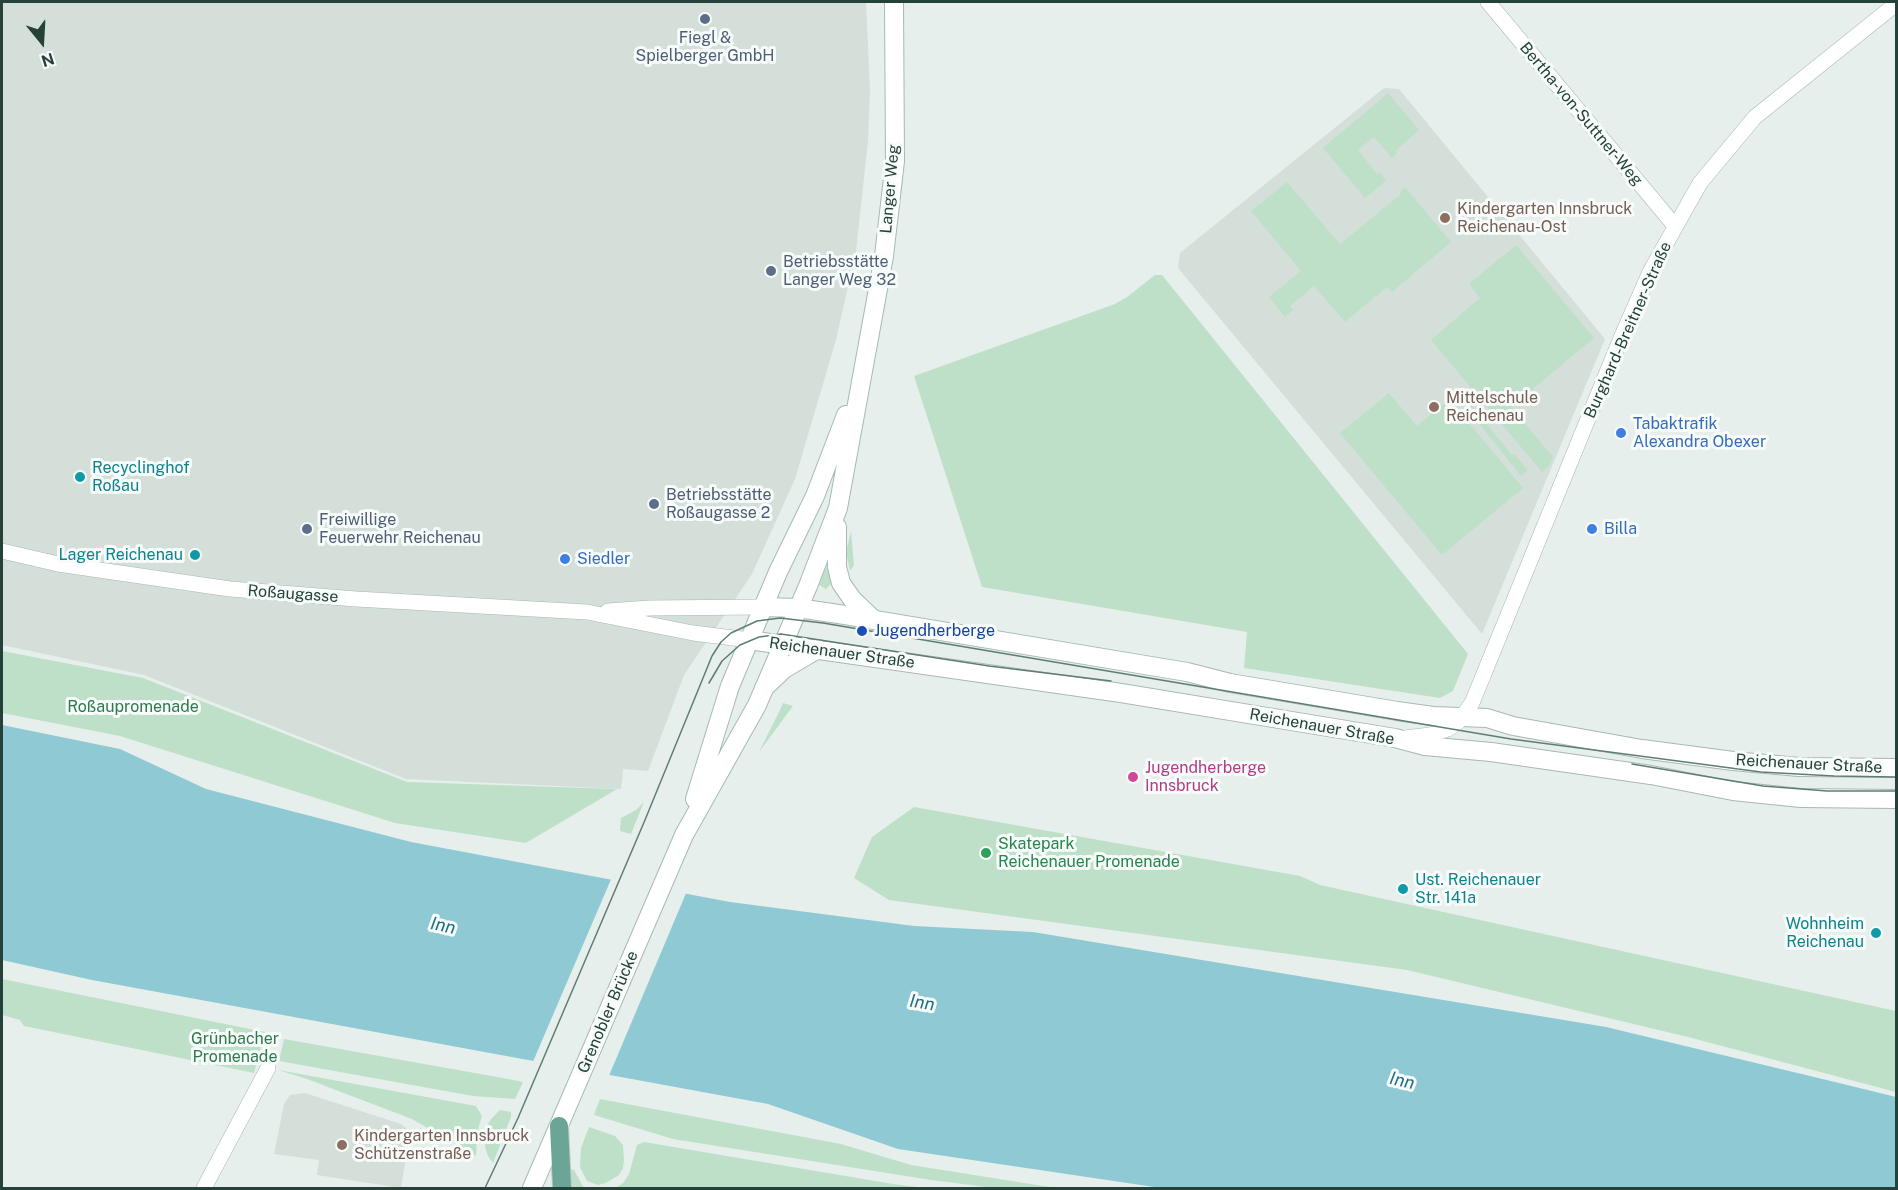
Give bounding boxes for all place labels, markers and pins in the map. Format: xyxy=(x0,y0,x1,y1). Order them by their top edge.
marker: Fiegl & Spielberger GmbH xyxy=(698,12,712,26)
place label: Fiegl & Spielberger GmbH xyxy=(636,28,774,66)
place label: Kindergarten Innsbruck Reichenau-Ost xyxy=(1457,199,1632,237)
marker: Kindergarten Innsbruck Reichenau-Ost xyxy=(1438,211,1452,225)
place label: Betriebsstätte Langer Weg 32 xyxy=(783,252,896,290)
marker: Betriebsstätte Langer Weg 32 xyxy=(764,264,778,278)
place label: Mittelschule Reichenau xyxy=(1446,388,1538,426)
marker: Mittelschule Reichenau xyxy=(1427,400,1441,414)
place label: Tabaktrafik Alexandra Obexer xyxy=(1633,414,1766,452)
marker: Tabaktrafik Alexandra Obexer xyxy=(1614,426,1628,440)
place label: Recyclinghof Roßau xyxy=(92,458,190,496)
marker: Recyclinghof Roßau xyxy=(73,470,87,484)
place label: Betriebsstätte Roßaugasse 2 xyxy=(666,485,772,523)
marker: Betriebsstätte Roßaugasse 2 xyxy=(647,497,661,511)
place label: Freiwillige Feuerwehr Reichenau xyxy=(319,510,481,548)
place label: Billa xyxy=(1604,519,1637,539)
marker: Freiwillige Feuerwehr Reichenau xyxy=(300,522,314,536)
marker: Billa xyxy=(1585,522,1599,536)
place label: Lager Reichenau xyxy=(58,545,183,565)
marker: Lager Reichenau xyxy=(188,548,202,562)
place label: Siedler xyxy=(577,549,630,569)
marker: Siedler xyxy=(558,552,572,566)
place label: Jugendherberge xyxy=(874,621,995,641)
marker: Jugendherberge xyxy=(855,624,869,638)
place label: Jugendherberge Innsbruck xyxy=(1145,758,1266,796)
marker: Jugendherberge Innsbruck xyxy=(1126,770,1140,784)
place label: Skatepark Reichenauer Promenade xyxy=(998,834,1180,872)
marker: Skatepark Reichenauer Promenade xyxy=(979,846,993,860)
place label: Ust. Reichenauer Str. 141a xyxy=(1415,870,1541,908)
marker: Ust. Reichenauer Str. 141a xyxy=(1396,882,1410,896)
place label: Wohnheim Reichenau xyxy=(1786,914,1864,952)
marker: Wohnheim Reichenau xyxy=(1869,926,1883,940)
place label: Kindergarten Innsbruck Schützenstraße xyxy=(354,1126,529,1164)
marker: Kindergarten Innsbruck Schützenstraße xyxy=(335,1138,349,1152)

